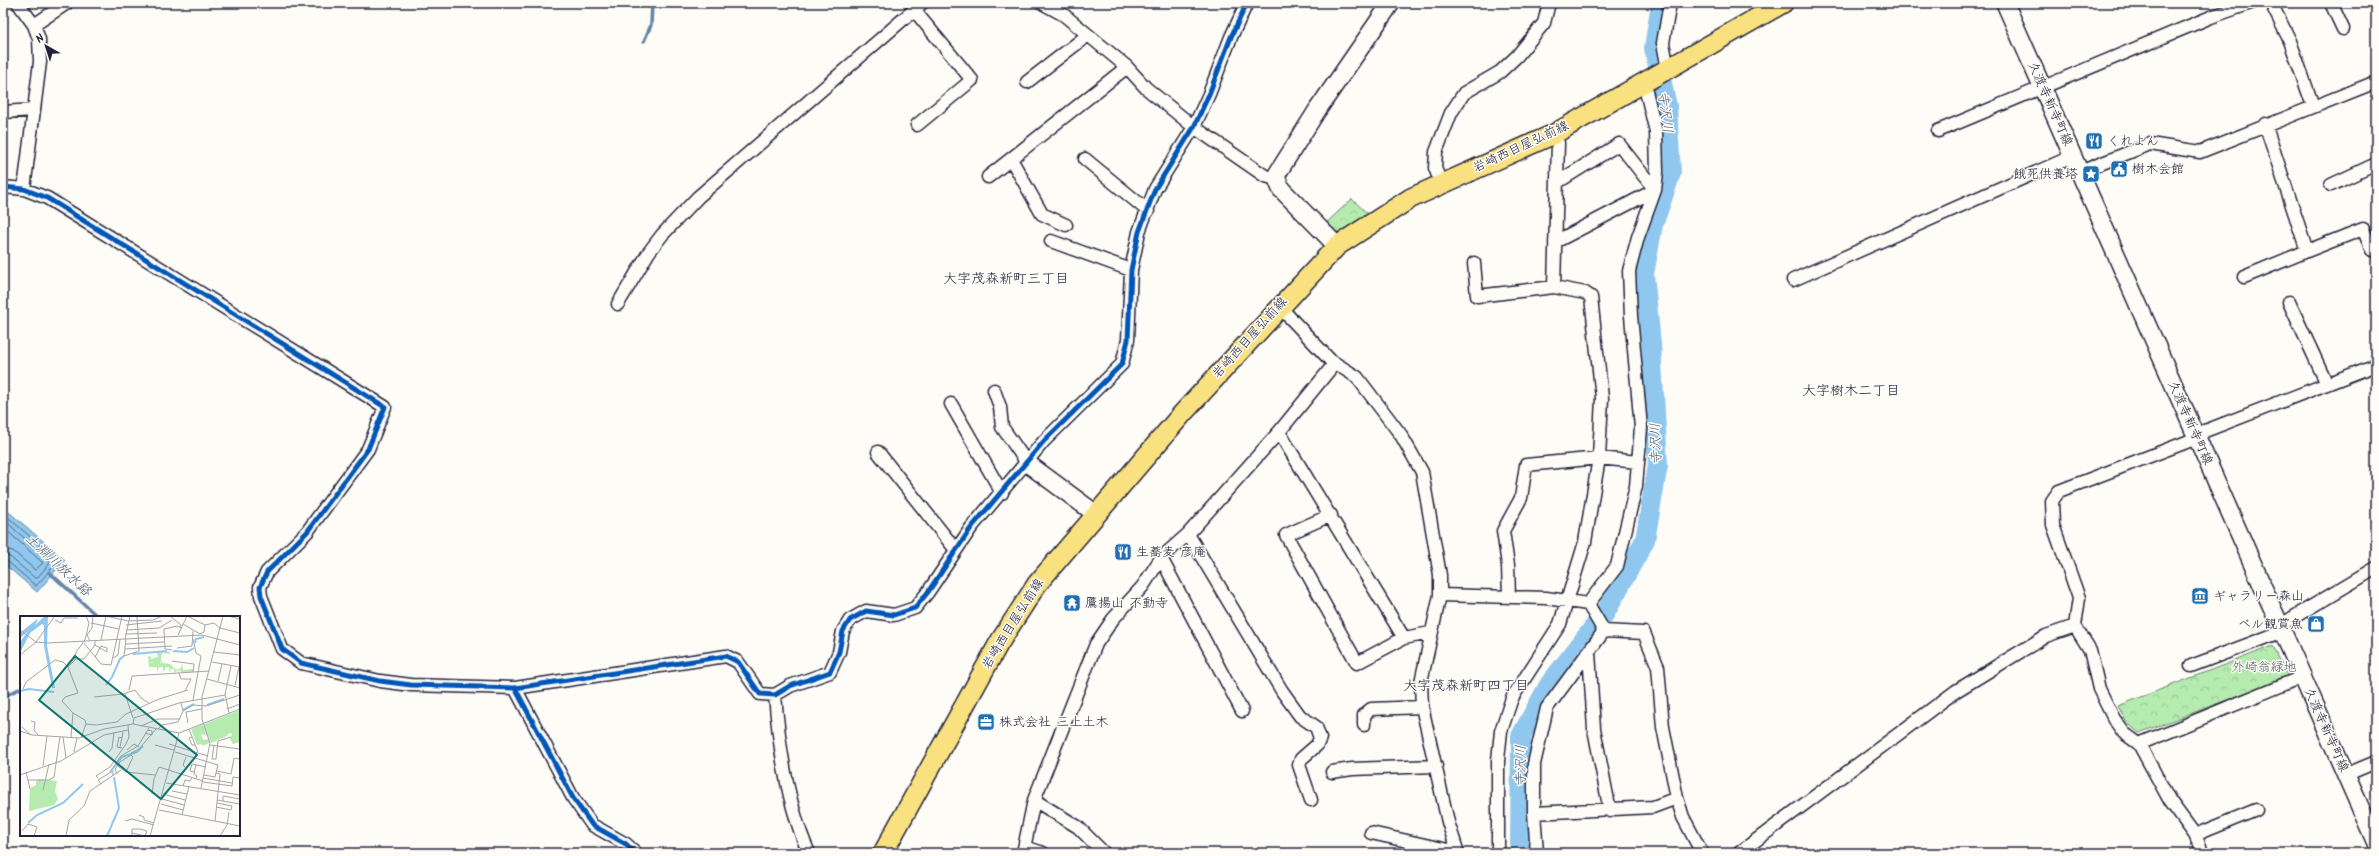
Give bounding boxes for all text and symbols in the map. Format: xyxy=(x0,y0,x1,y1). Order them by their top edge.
north arrow xyxy=(26,26,66,66)
text: N xyxy=(32,30,49,48)
street label: 久渡寺新寺町線 xyxy=(2022,58,2079,151)
water label: 寺沢川 xyxy=(1652,90,1678,134)
street label: 岩崎西目屋弘前線 xyxy=(1469,115,1573,178)
restaurant icon: くれよん xyxy=(2084,131,2104,151)
place label: くれよん xyxy=(2107,131,2159,152)
public building icon: 樹木会館 xyxy=(2109,159,2129,179)
place label: 樹木会館 xyxy=(2132,159,2184,180)
place label: 餓死供養塔 xyxy=(2013,164,2078,185)
place icon: 餓死供養塔 xyxy=(2081,164,2101,184)
district label: 大字茂森新町三丁目 xyxy=(943,268,1069,290)
street label: 岩崎西目屋弘前線 xyxy=(1207,292,1293,384)
street label: 久渡寺新寺町線 xyxy=(2162,377,2219,470)
district label: 大字樹木二丁目 xyxy=(1802,380,1900,402)
water label: 寺沢川 xyxy=(1644,423,1668,465)
water label: 土淵川放水路 xyxy=(20,528,97,602)
restaurant icon: 生蕎麦 彦庵 xyxy=(1113,542,1133,562)
place label: 生蕎麦 彦庵 xyxy=(1136,542,1206,563)
street label: 岩崎西目屋弘前線 xyxy=(977,573,1050,674)
museum icon: ギャラリー森山 xyxy=(2190,586,2210,606)
place label: ギャラリー森山 xyxy=(2213,586,2304,607)
temple icon: 鷹揚山 不動寺 xyxy=(1062,593,1082,613)
place label: 鷹揚山 不動寺 xyxy=(1085,593,1168,614)
place label: ベル観賞魚 xyxy=(2238,614,2303,635)
shop icon: ベル観賞魚 xyxy=(2306,614,2326,634)
inset map xyxy=(20,616,240,836)
park label: 外崎翁緑地 xyxy=(2231,657,2297,678)
district label: 大字茂森新町四丁目 xyxy=(1403,675,1529,697)
street label: 久渡寺新寺町線 xyxy=(2298,684,2355,777)
office icon: 株式会社 三上土木 xyxy=(976,712,996,732)
place label: 株式会社 三上土木 xyxy=(999,712,1108,733)
water label: 寺沢川 xyxy=(1510,745,1532,787)

